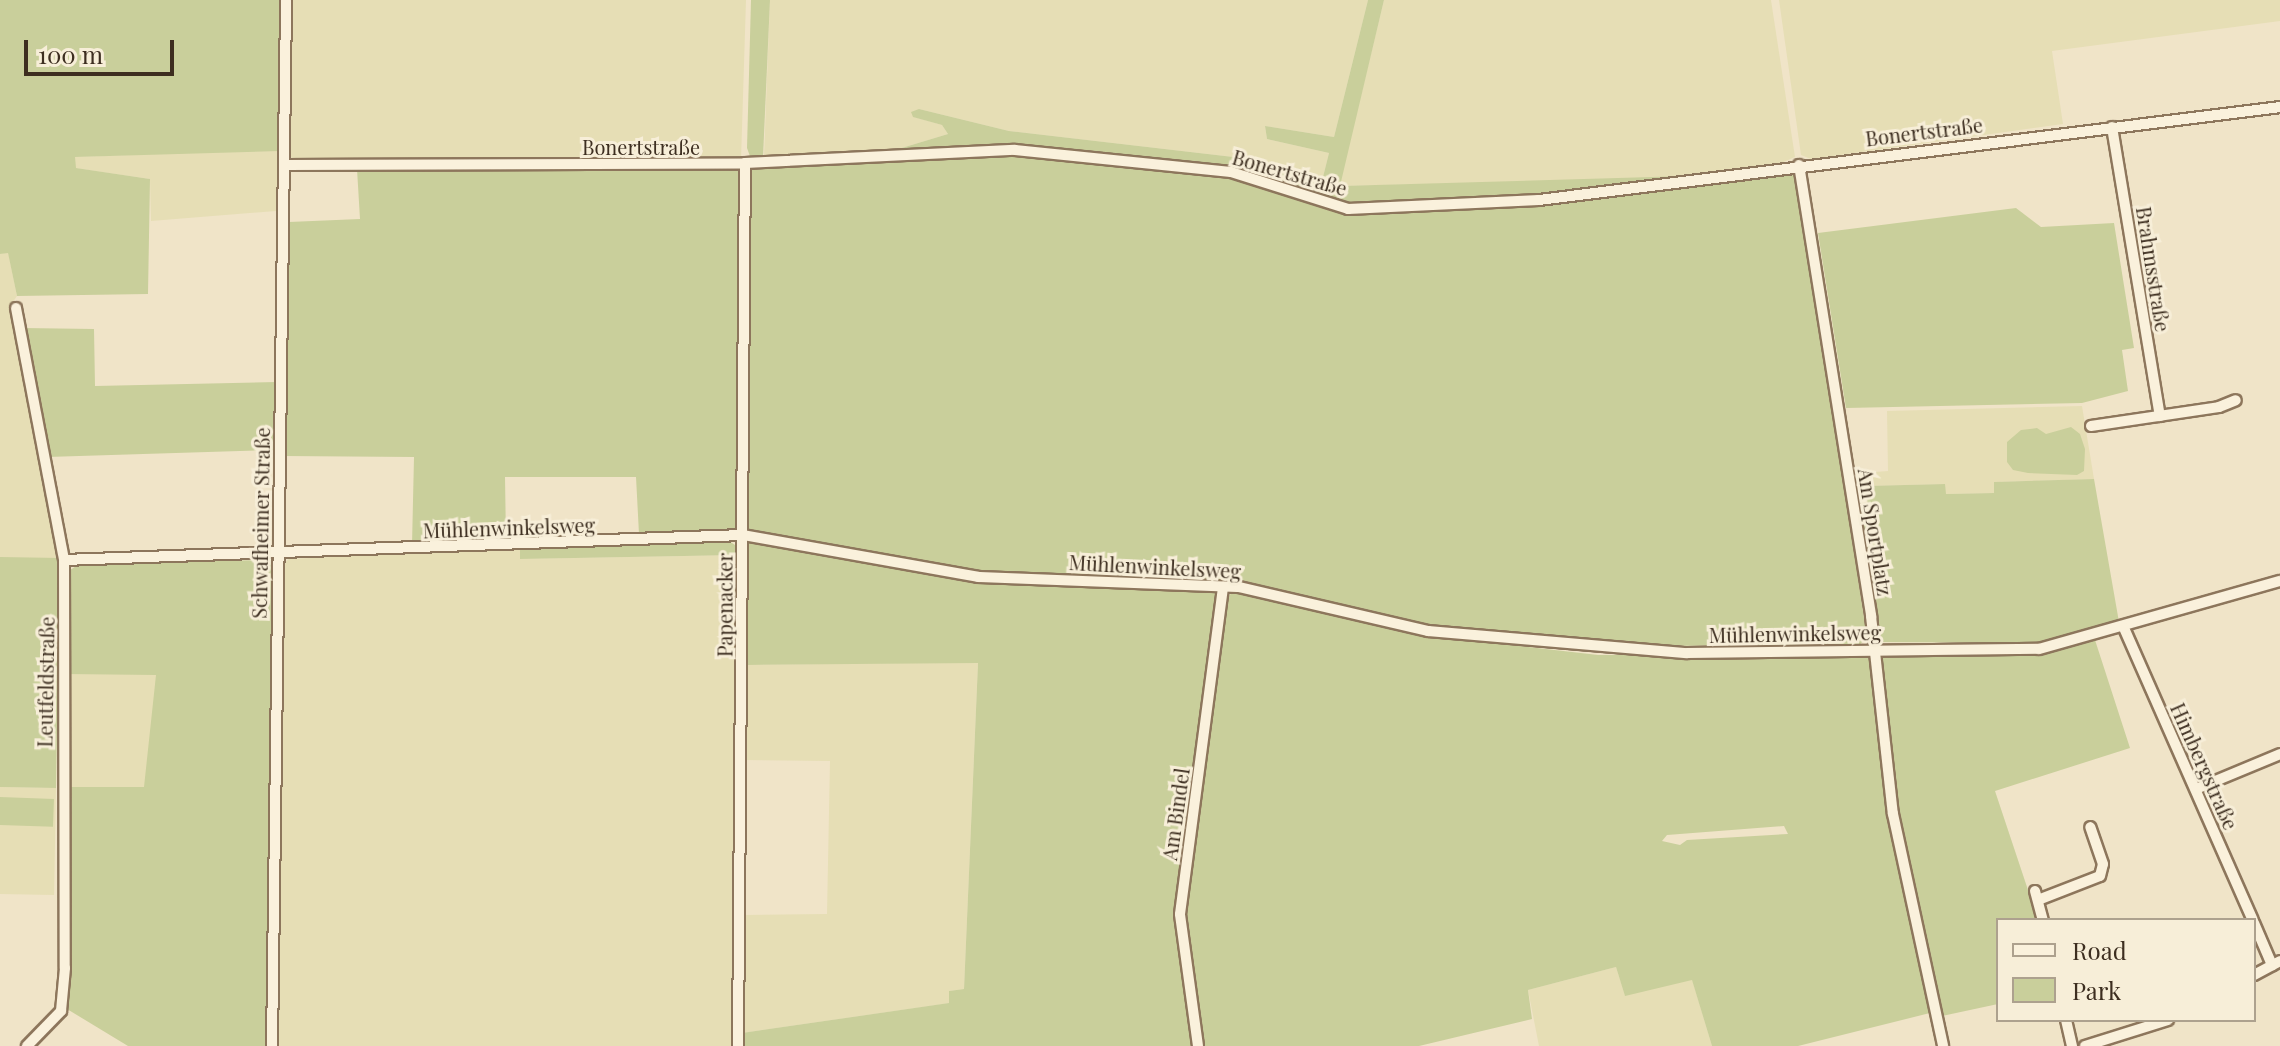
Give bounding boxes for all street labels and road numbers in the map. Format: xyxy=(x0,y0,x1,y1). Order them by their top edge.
street label: Bonertstraße xyxy=(1864,112,1984,150)
street label: Bonertstraße xyxy=(582,134,700,158)
street label: Bonertstraße xyxy=(1230,144,1350,200)
street label: Brahmsstraße xyxy=(2132,205,2176,333)
street label: Schwafheimer Straße xyxy=(246,427,274,619)
street label: Am Sportplatz xyxy=(1854,467,1898,597)
street label: Mühlenwinkelsweg xyxy=(422,512,596,542)
street label: Mühlenwinkelsweg xyxy=(1068,550,1242,582)
street label: Papenacker xyxy=(712,553,736,657)
street label: Leutfeldstraße xyxy=(32,616,58,748)
street label: Mühlenwinkelsweg xyxy=(1709,619,1881,647)
street label: Himbergstraße xyxy=(2166,699,2244,833)
street label: Am Bindel xyxy=(1157,766,1193,862)

